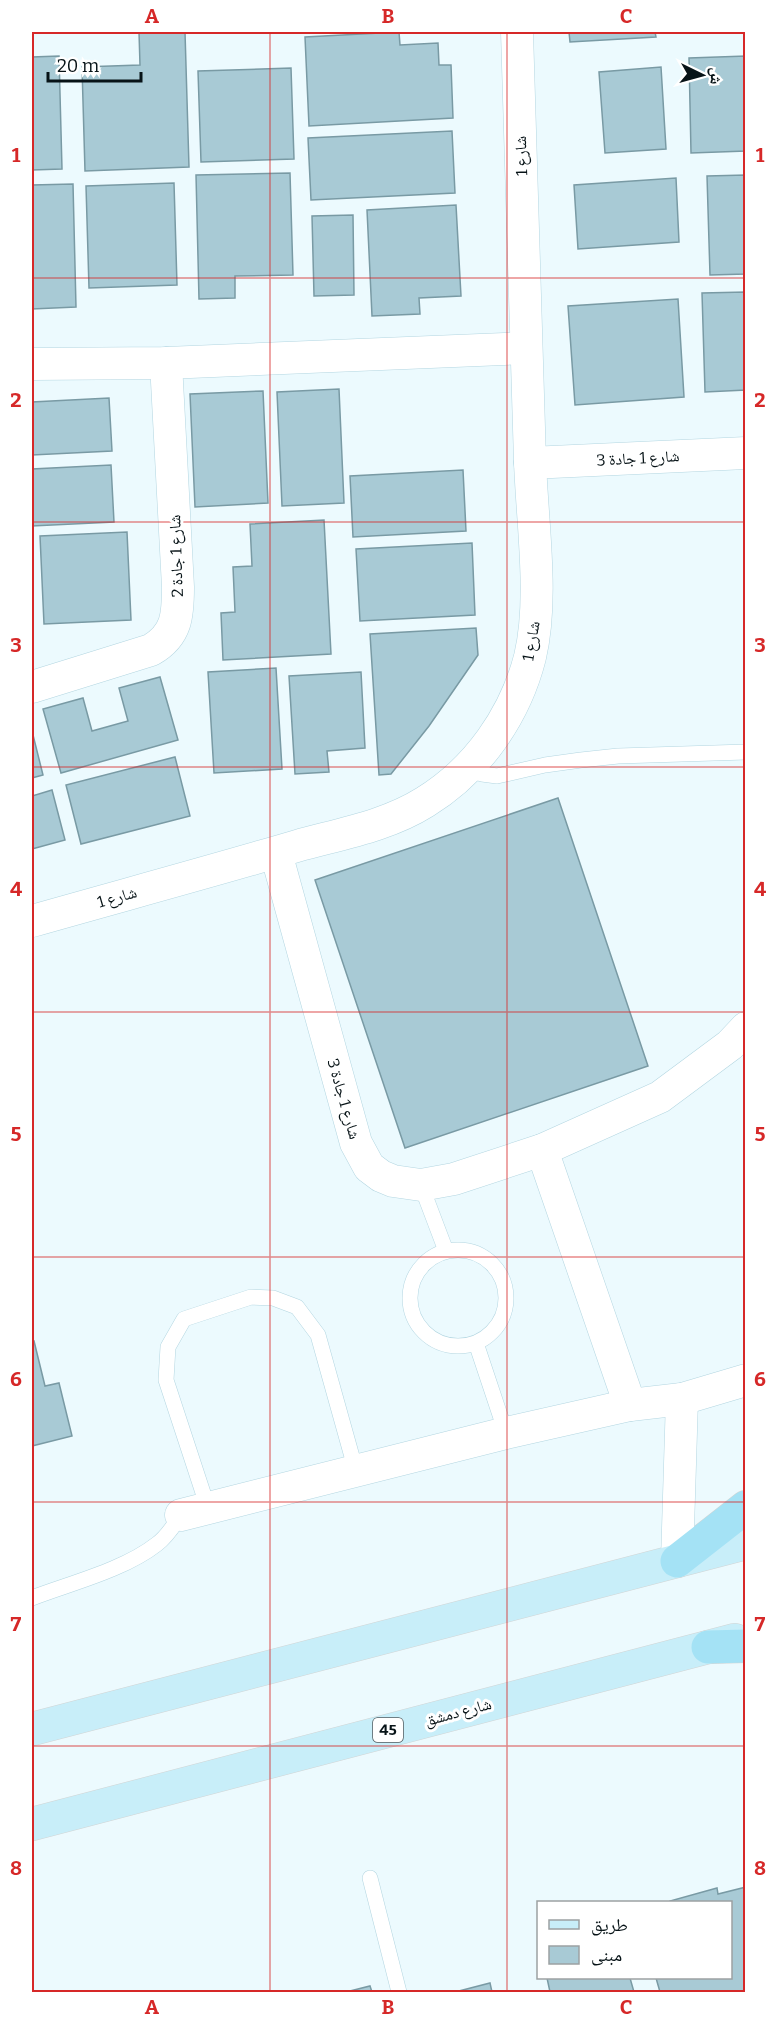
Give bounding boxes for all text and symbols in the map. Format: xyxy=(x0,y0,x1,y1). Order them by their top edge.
text: A xyxy=(145,4,160,28)
text: B xyxy=(382,4,395,28)
text: C xyxy=(620,4,632,28)
scale bar xyxy=(48,45,141,83)
north arrow xyxy=(672,45,732,105)
text: 20 m xyxy=(57,55,99,77)
text: ش xyxy=(706,67,727,86)
street label: شارع 1 xyxy=(511,136,532,176)
text: 1 xyxy=(12,143,21,167)
text: 1 xyxy=(756,143,765,167)
text: 2 xyxy=(10,388,22,412)
text: 2 xyxy=(754,388,766,412)
street label: شارع 1 جادة 3 xyxy=(596,446,680,471)
street label: شارع 1 جادة 2 xyxy=(165,514,188,598)
street label: شارع 1 xyxy=(518,620,545,663)
text: 3 xyxy=(10,633,22,657)
text: 3 xyxy=(754,633,766,657)
text: 4 xyxy=(10,877,22,901)
text: 4 xyxy=(754,877,766,901)
street label: شارع 1 xyxy=(95,882,139,913)
street label: شارع 1 جادة 3 xyxy=(322,1056,365,1142)
text: 5 xyxy=(11,1122,22,1146)
text: 5 xyxy=(755,1122,766,1146)
text: 6 xyxy=(10,1367,22,1391)
text: 6 xyxy=(754,1367,766,1391)
text: 7 xyxy=(11,1612,22,1636)
text: 7 xyxy=(755,1612,766,1636)
street label: شارع دمشق xyxy=(422,1694,494,1731)
road number: 45 xyxy=(373,1718,403,1742)
text: 8 xyxy=(10,1856,22,1880)
text: 8 xyxy=(754,1856,766,1880)
legend xyxy=(537,1901,732,1979)
text: طريق xyxy=(591,1914,628,1936)
text: مبنى xyxy=(591,1944,622,1966)
text: A xyxy=(145,1995,160,2019)
text: B xyxy=(382,1995,395,2019)
text: C xyxy=(620,1995,632,2019)

